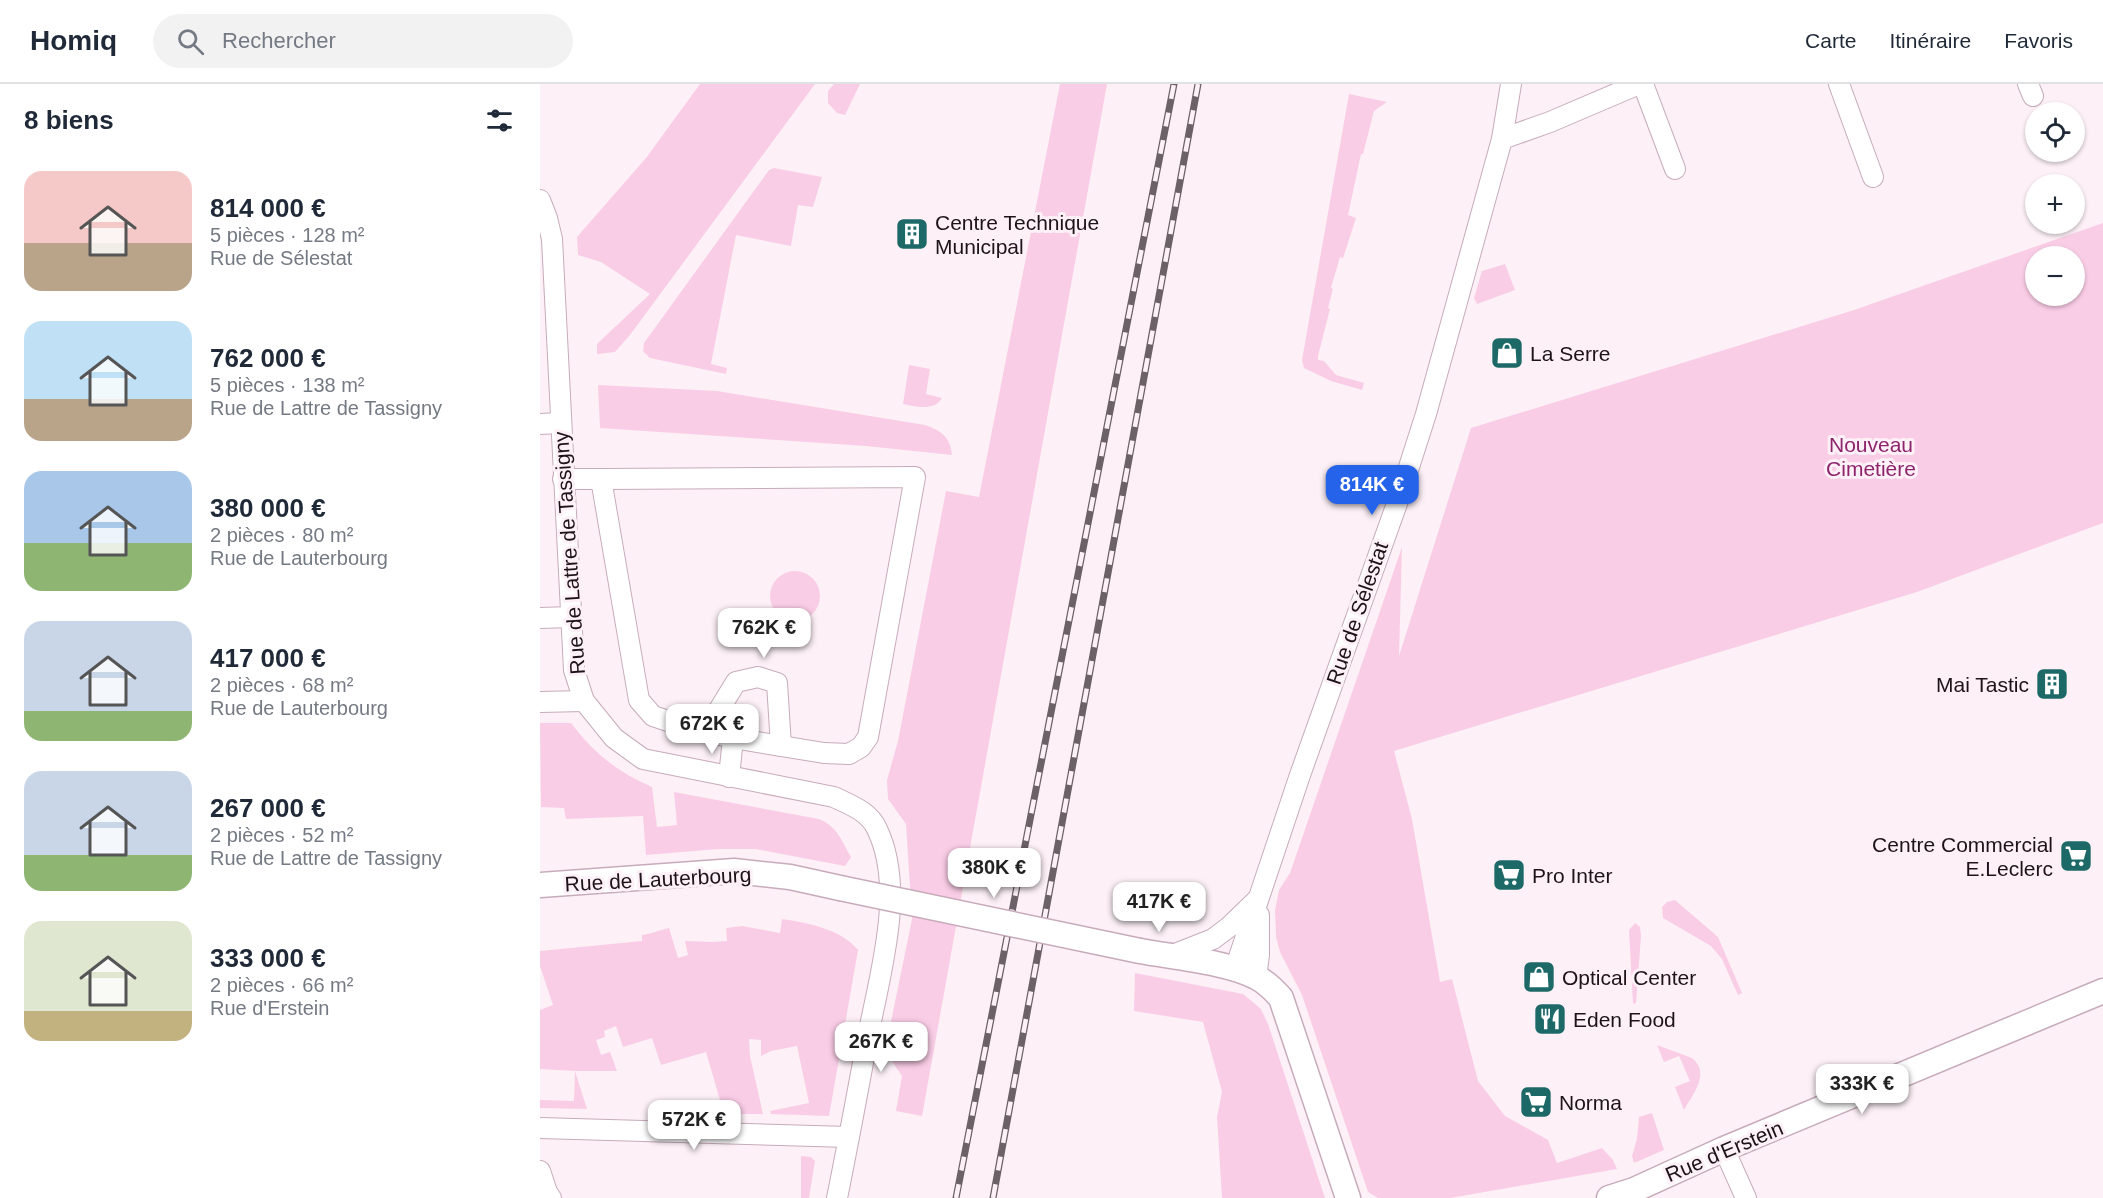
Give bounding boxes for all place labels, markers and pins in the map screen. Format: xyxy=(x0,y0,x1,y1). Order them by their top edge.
place label: Centre Technique Municipal xyxy=(935,211,1099,258)
building icon: Centre Technique Municipal xyxy=(894,216,930,252)
shop icon: La Serre xyxy=(1489,335,1525,371)
place label: La Serre xyxy=(1530,342,1611,365)
pin: 814K € xyxy=(1323,465,1421,516)
pin: 762K € xyxy=(715,608,813,659)
building icon: Mai Tastic xyxy=(2034,666,2070,702)
place label: Mai Tastic xyxy=(1936,673,2029,696)
pin: 672K € xyxy=(663,704,761,755)
place label: Centre Commercial E.Leclerc xyxy=(1872,833,2053,880)
supermarket icon: Centre Commercial E.Leclerc xyxy=(2058,838,2094,874)
pin: 380K € xyxy=(945,848,1043,899)
supermarket icon: Pro Inter xyxy=(1491,857,1527,893)
place label: Pro Inter xyxy=(1532,864,1613,887)
pin: 417K € xyxy=(1110,882,1208,933)
shop icon: Optical Center xyxy=(1521,959,1557,995)
place label: Optical Center xyxy=(1562,966,1696,989)
restaurant icon: Eden Food xyxy=(1532,1001,1568,1037)
place label: Eden Food xyxy=(1573,1008,1676,1031)
pin: 267K € xyxy=(832,1022,930,1073)
pin: 333K € xyxy=(1813,1064,1911,1115)
supermarket icon: Norma xyxy=(1518,1084,1554,1120)
place label: Norma xyxy=(1559,1091,1622,1114)
pin: 572K € xyxy=(645,1100,743,1151)

